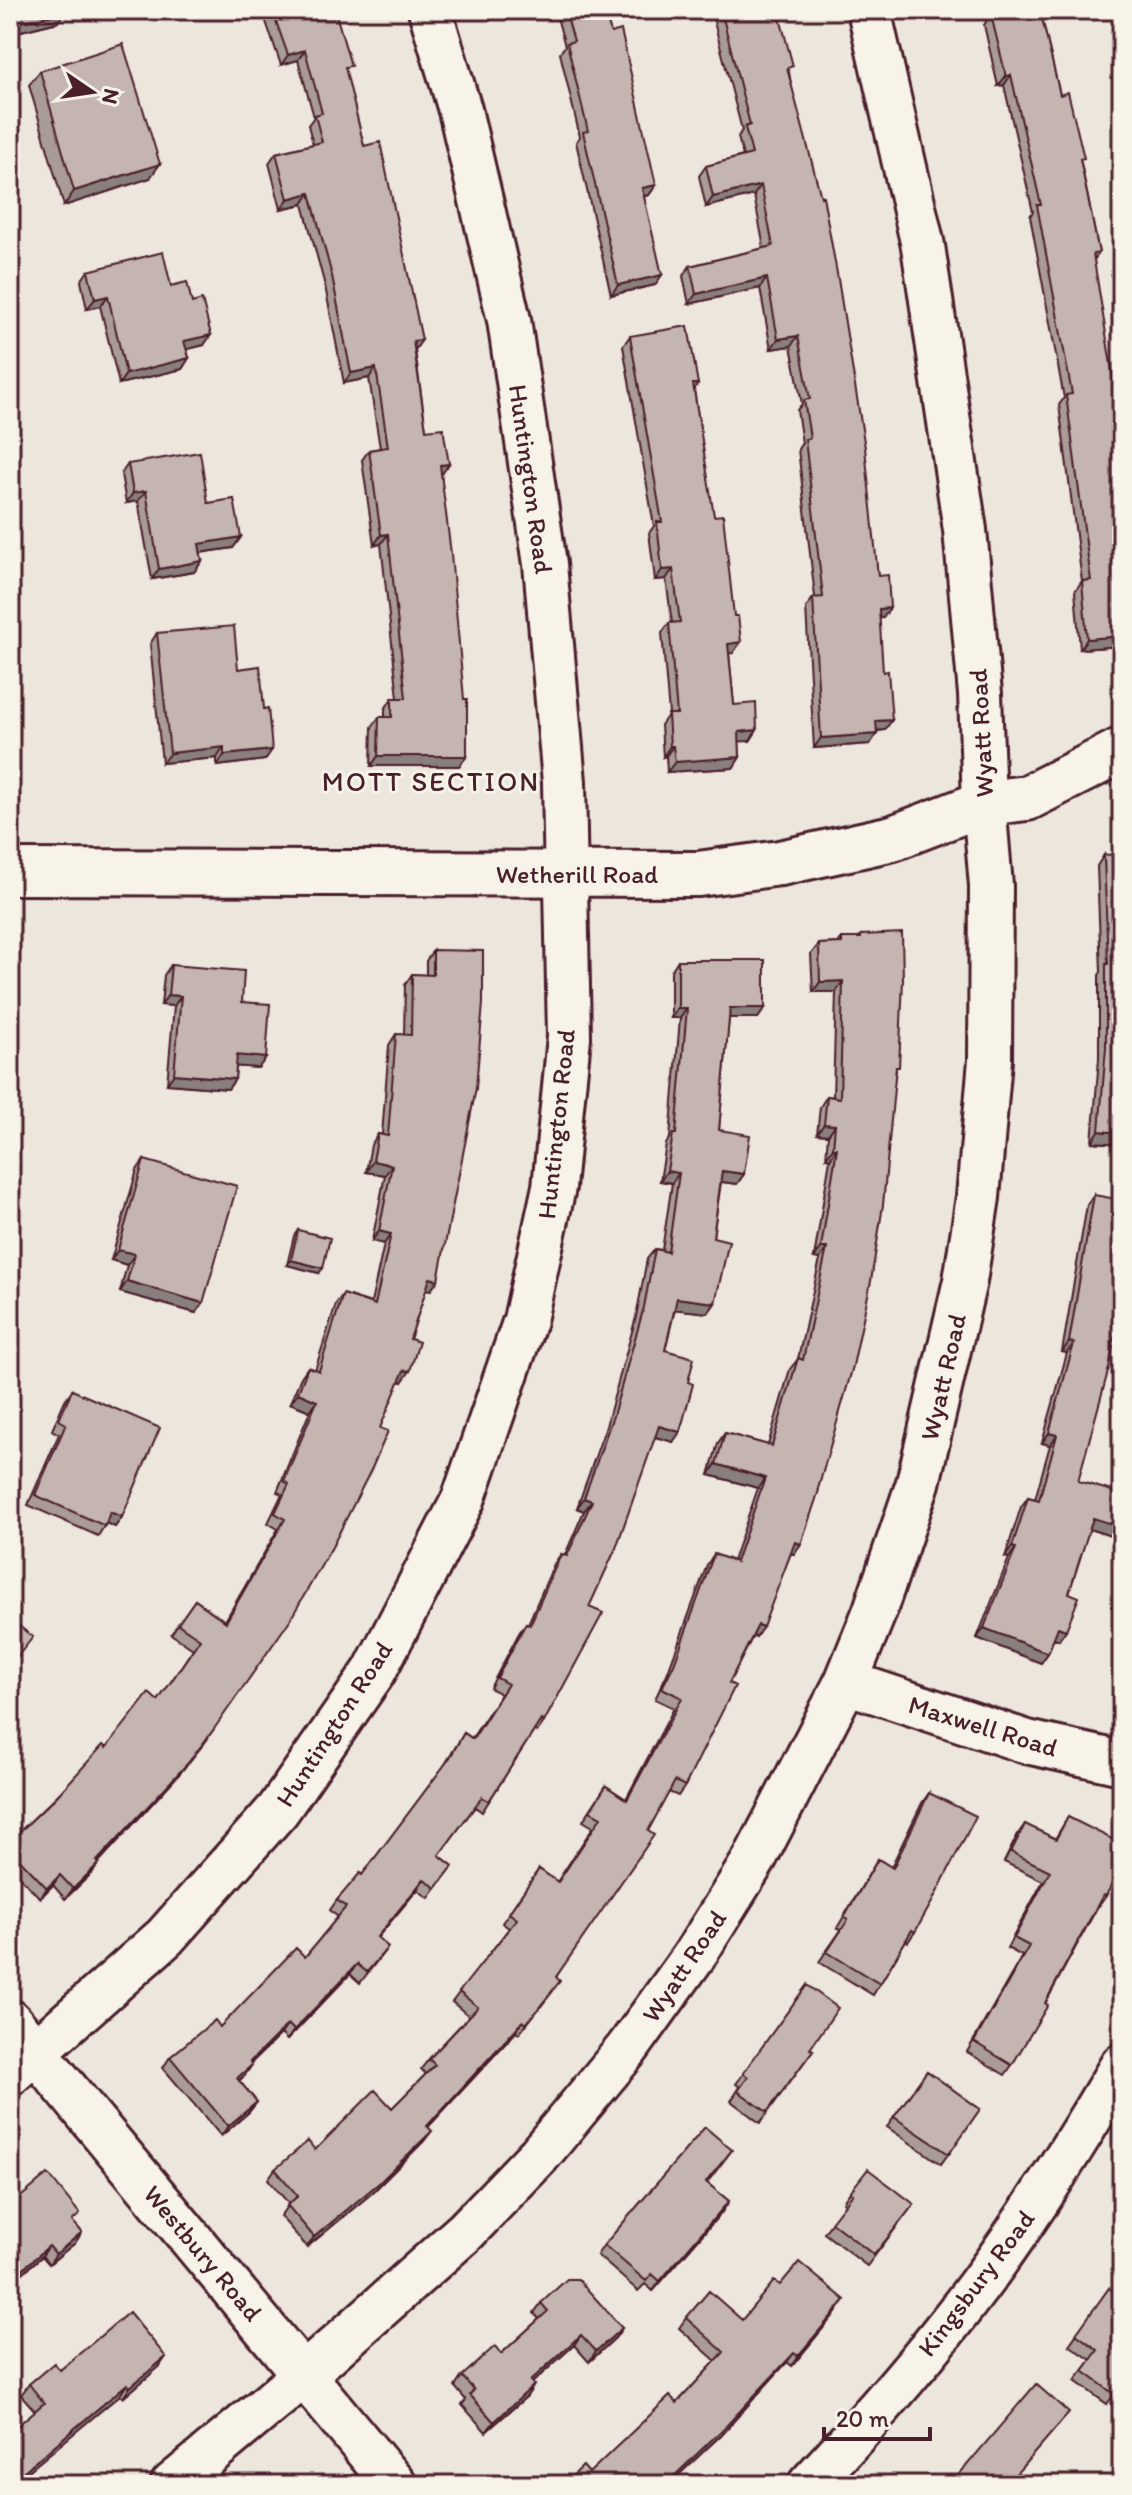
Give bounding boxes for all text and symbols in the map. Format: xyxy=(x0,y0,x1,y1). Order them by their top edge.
north arrow xyxy=(52,52,132,132)
text: N xyxy=(96,86,126,107)
street label: Huntington Road xyxy=(502,382,560,576)
street label: Wyatt Road xyxy=(962,667,1000,798)
district label: MOTT SECTION xyxy=(322,764,540,798)
street label: Wetherill Road xyxy=(496,858,658,890)
street label: Huntington Road xyxy=(530,1027,582,1221)
street label: Wyatt Road xyxy=(913,1310,973,1444)
street label: Huntington Road xyxy=(269,1635,400,1813)
street label: Maxwell Road xyxy=(905,1688,1061,1764)
street label: Wyatt Road xyxy=(635,1903,734,2028)
street label: Westbury Road xyxy=(137,2178,269,2328)
street label: Kingsbury Road xyxy=(910,2203,1042,2363)
scale bar xyxy=(824,2391,930,2441)
text: 20 m xyxy=(836,2404,889,2433)

